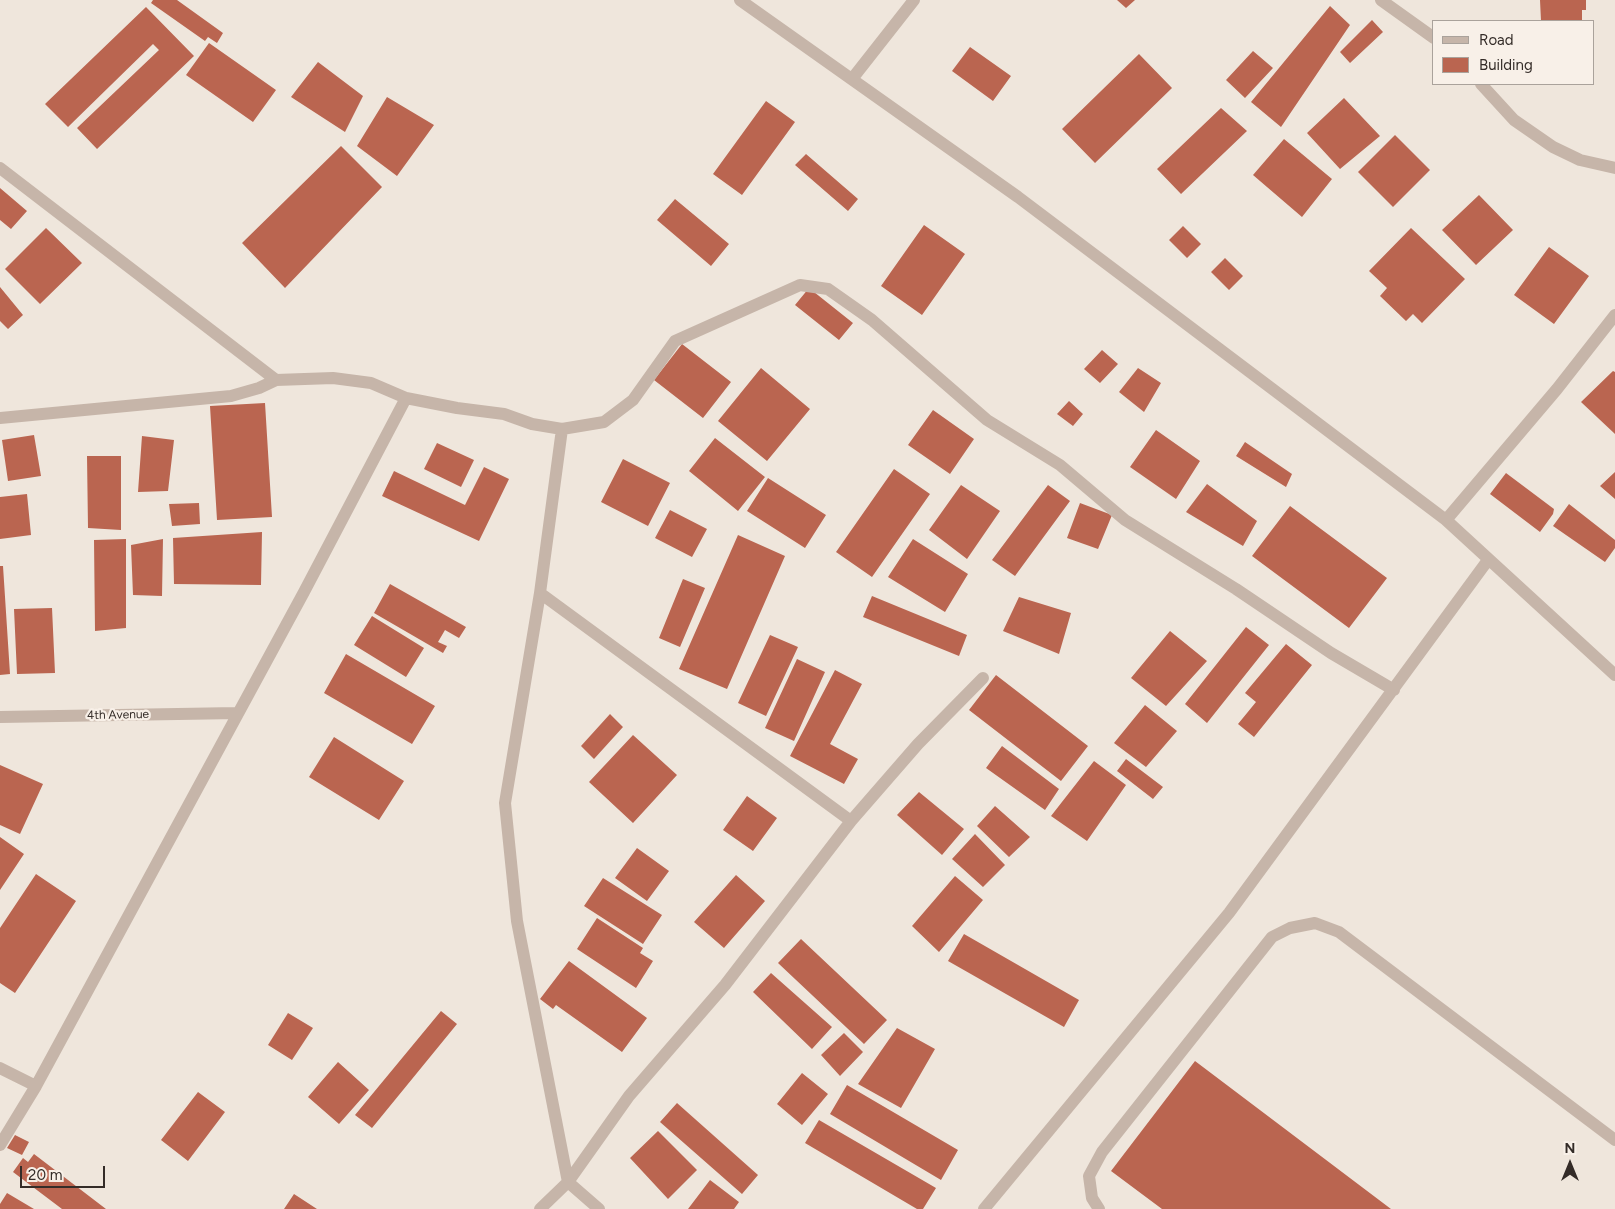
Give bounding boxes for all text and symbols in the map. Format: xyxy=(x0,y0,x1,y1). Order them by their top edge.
legend xyxy=(1432,20,1595,85)
text: Road xyxy=(1479,31,1514,49)
text: Building xyxy=(1479,56,1533,74)
street label: 4th Avenue xyxy=(87,707,149,723)
north arrow xyxy=(1545,1139,1595,1189)
text: N xyxy=(1565,1140,1575,1157)
scale bar xyxy=(22,1156,108,1188)
text: 20 m xyxy=(28,1166,62,1184)

